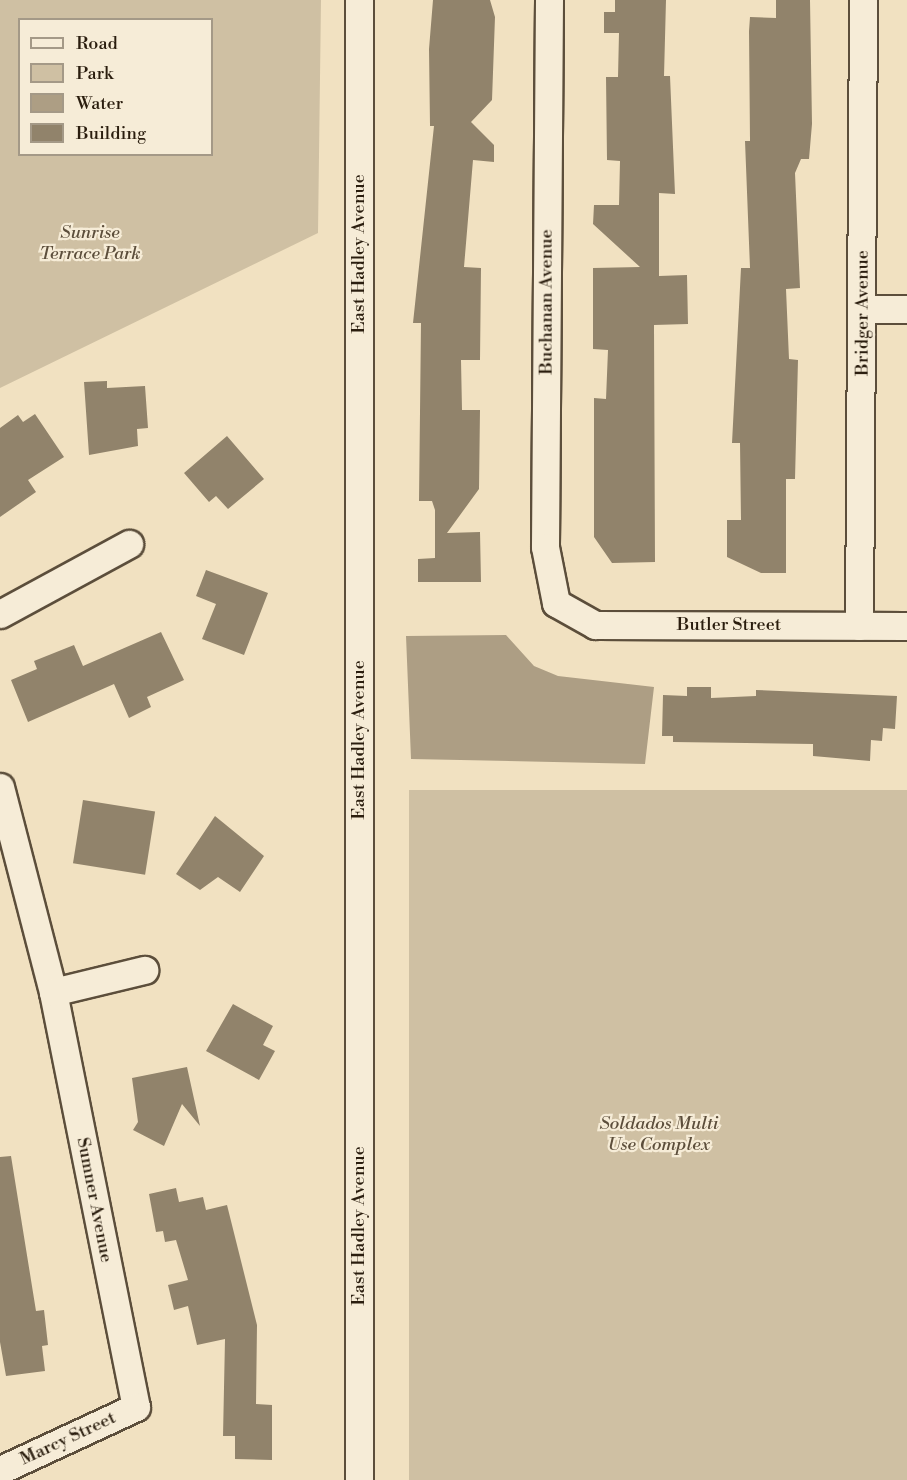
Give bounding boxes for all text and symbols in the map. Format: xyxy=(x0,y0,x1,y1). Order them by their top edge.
legend xyxy=(18,18,213,156)
text: Road xyxy=(76,32,118,55)
text: Park xyxy=(76,62,113,85)
text: Water xyxy=(76,92,123,115)
text: Building xyxy=(76,122,146,145)
street label: East Hadley Avenue xyxy=(348,174,370,334)
park label: Sunrise Terrace Park xyxy=(39,223,141,266)
street label: Buchanan Avenue xyxy=(536,229,558,375)
street label: Bridger Avenue xyxy=(852,250,874,376)
street label: Butler Street xyxy=(677,614,781,636)
street label: East Hadley Avenue xyxy=(348,660,370,820)
park label: Soldados Multi Use Complex xyxy=(599,1114,719,1156)
street label: Sumner Avenue xyxy=(71,1136,117,1264)
street label: East Hadley Avenue xyxy=(348,1146,370,1306)
street label: Marcy Street xyxy=(17,1407,119,1471)

